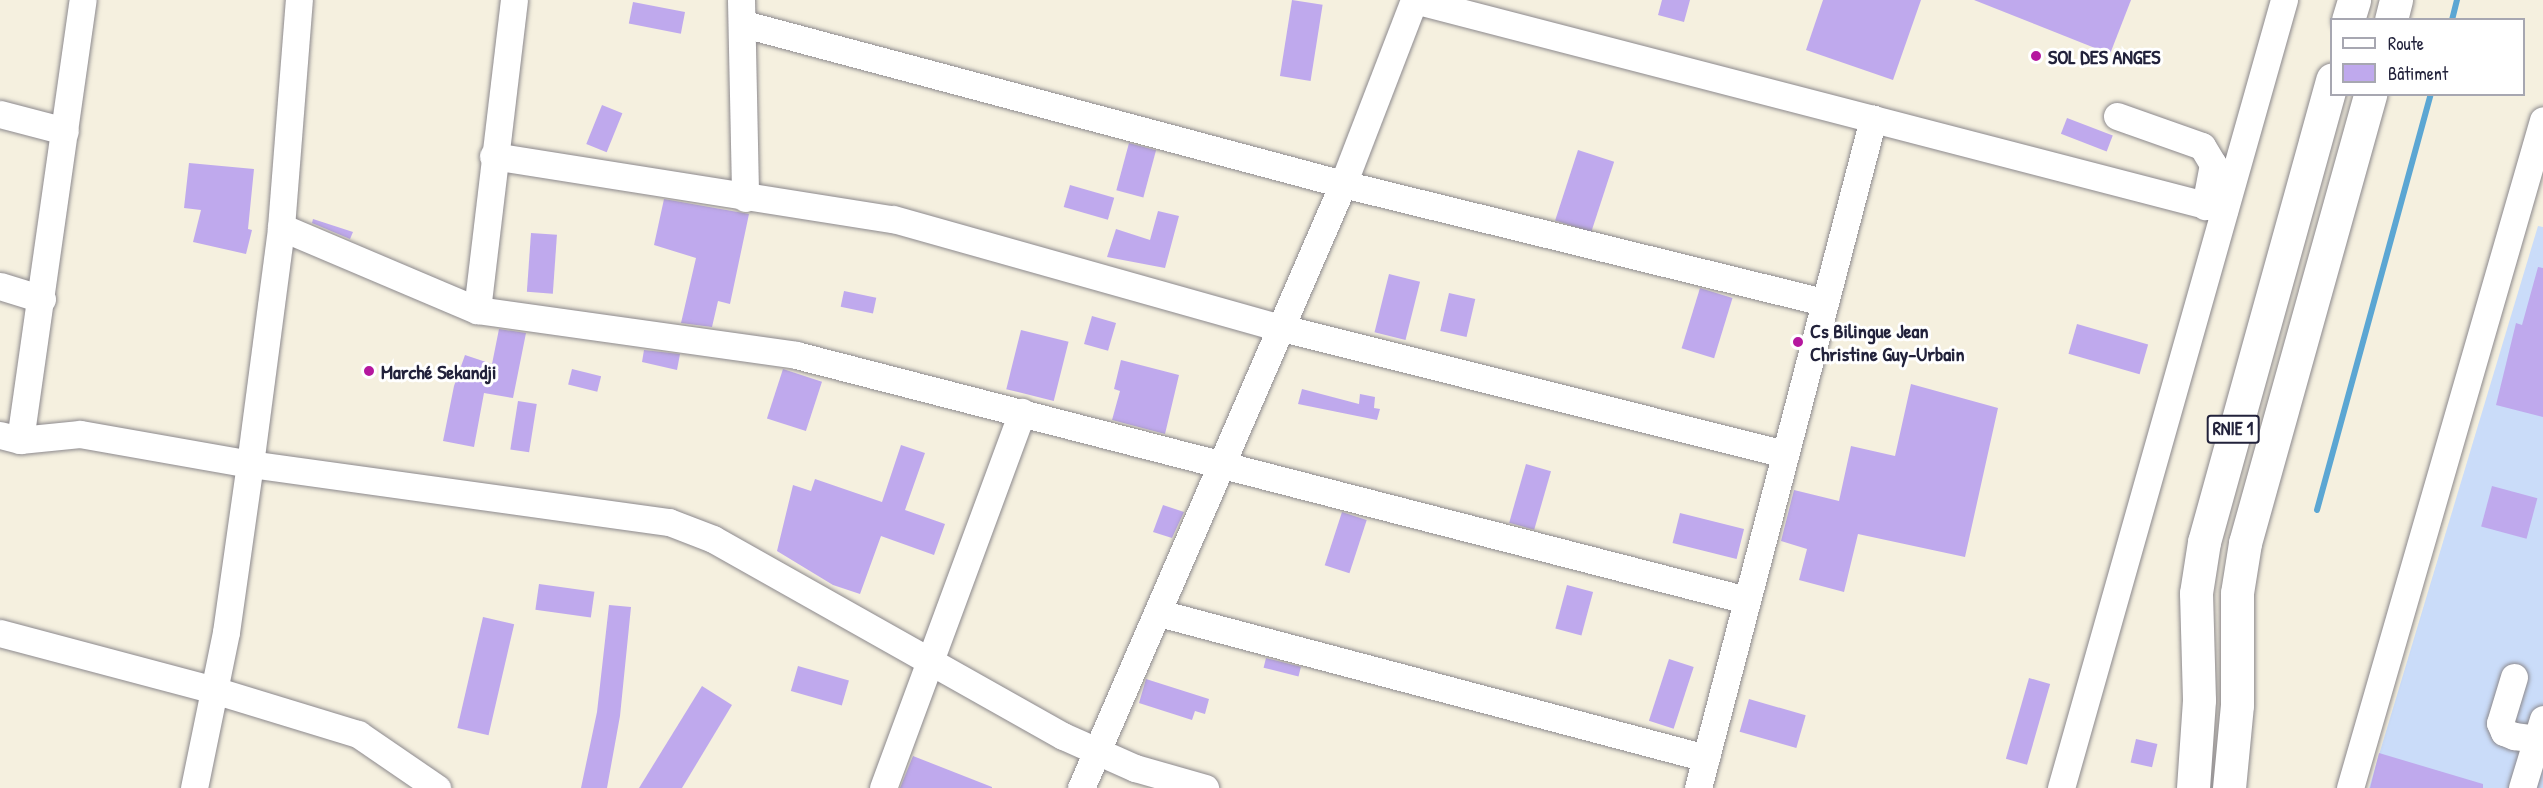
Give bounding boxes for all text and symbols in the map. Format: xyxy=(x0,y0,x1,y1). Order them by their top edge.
legend xyxy=(2330,18,2525,96)
text: Route xyxy=(2388,31,2424,56)
place label: SOL DES ANGES xyxy=(2048,44,2160,68)
marker: SOL DES ANGES xyxy=(2029,49,2043,63)
text: Bâtiment xyxy=(2388,61,2448,86)
place label: Cs Bilingue Jean Christine Guy-Urbain xyxy=(1810,318,1965,365)
marker: Cs Bilingue Jean Christine Guy-Urbain xyxy=(1791,335,1805,349)
place label: Marché Sekandji xyxy=(381,359,496,383)
marker: Marché Sekandji xyxy=(362,364,376,378)
road number: RNIE 1 xyxy=(2206,414,2260,444)

